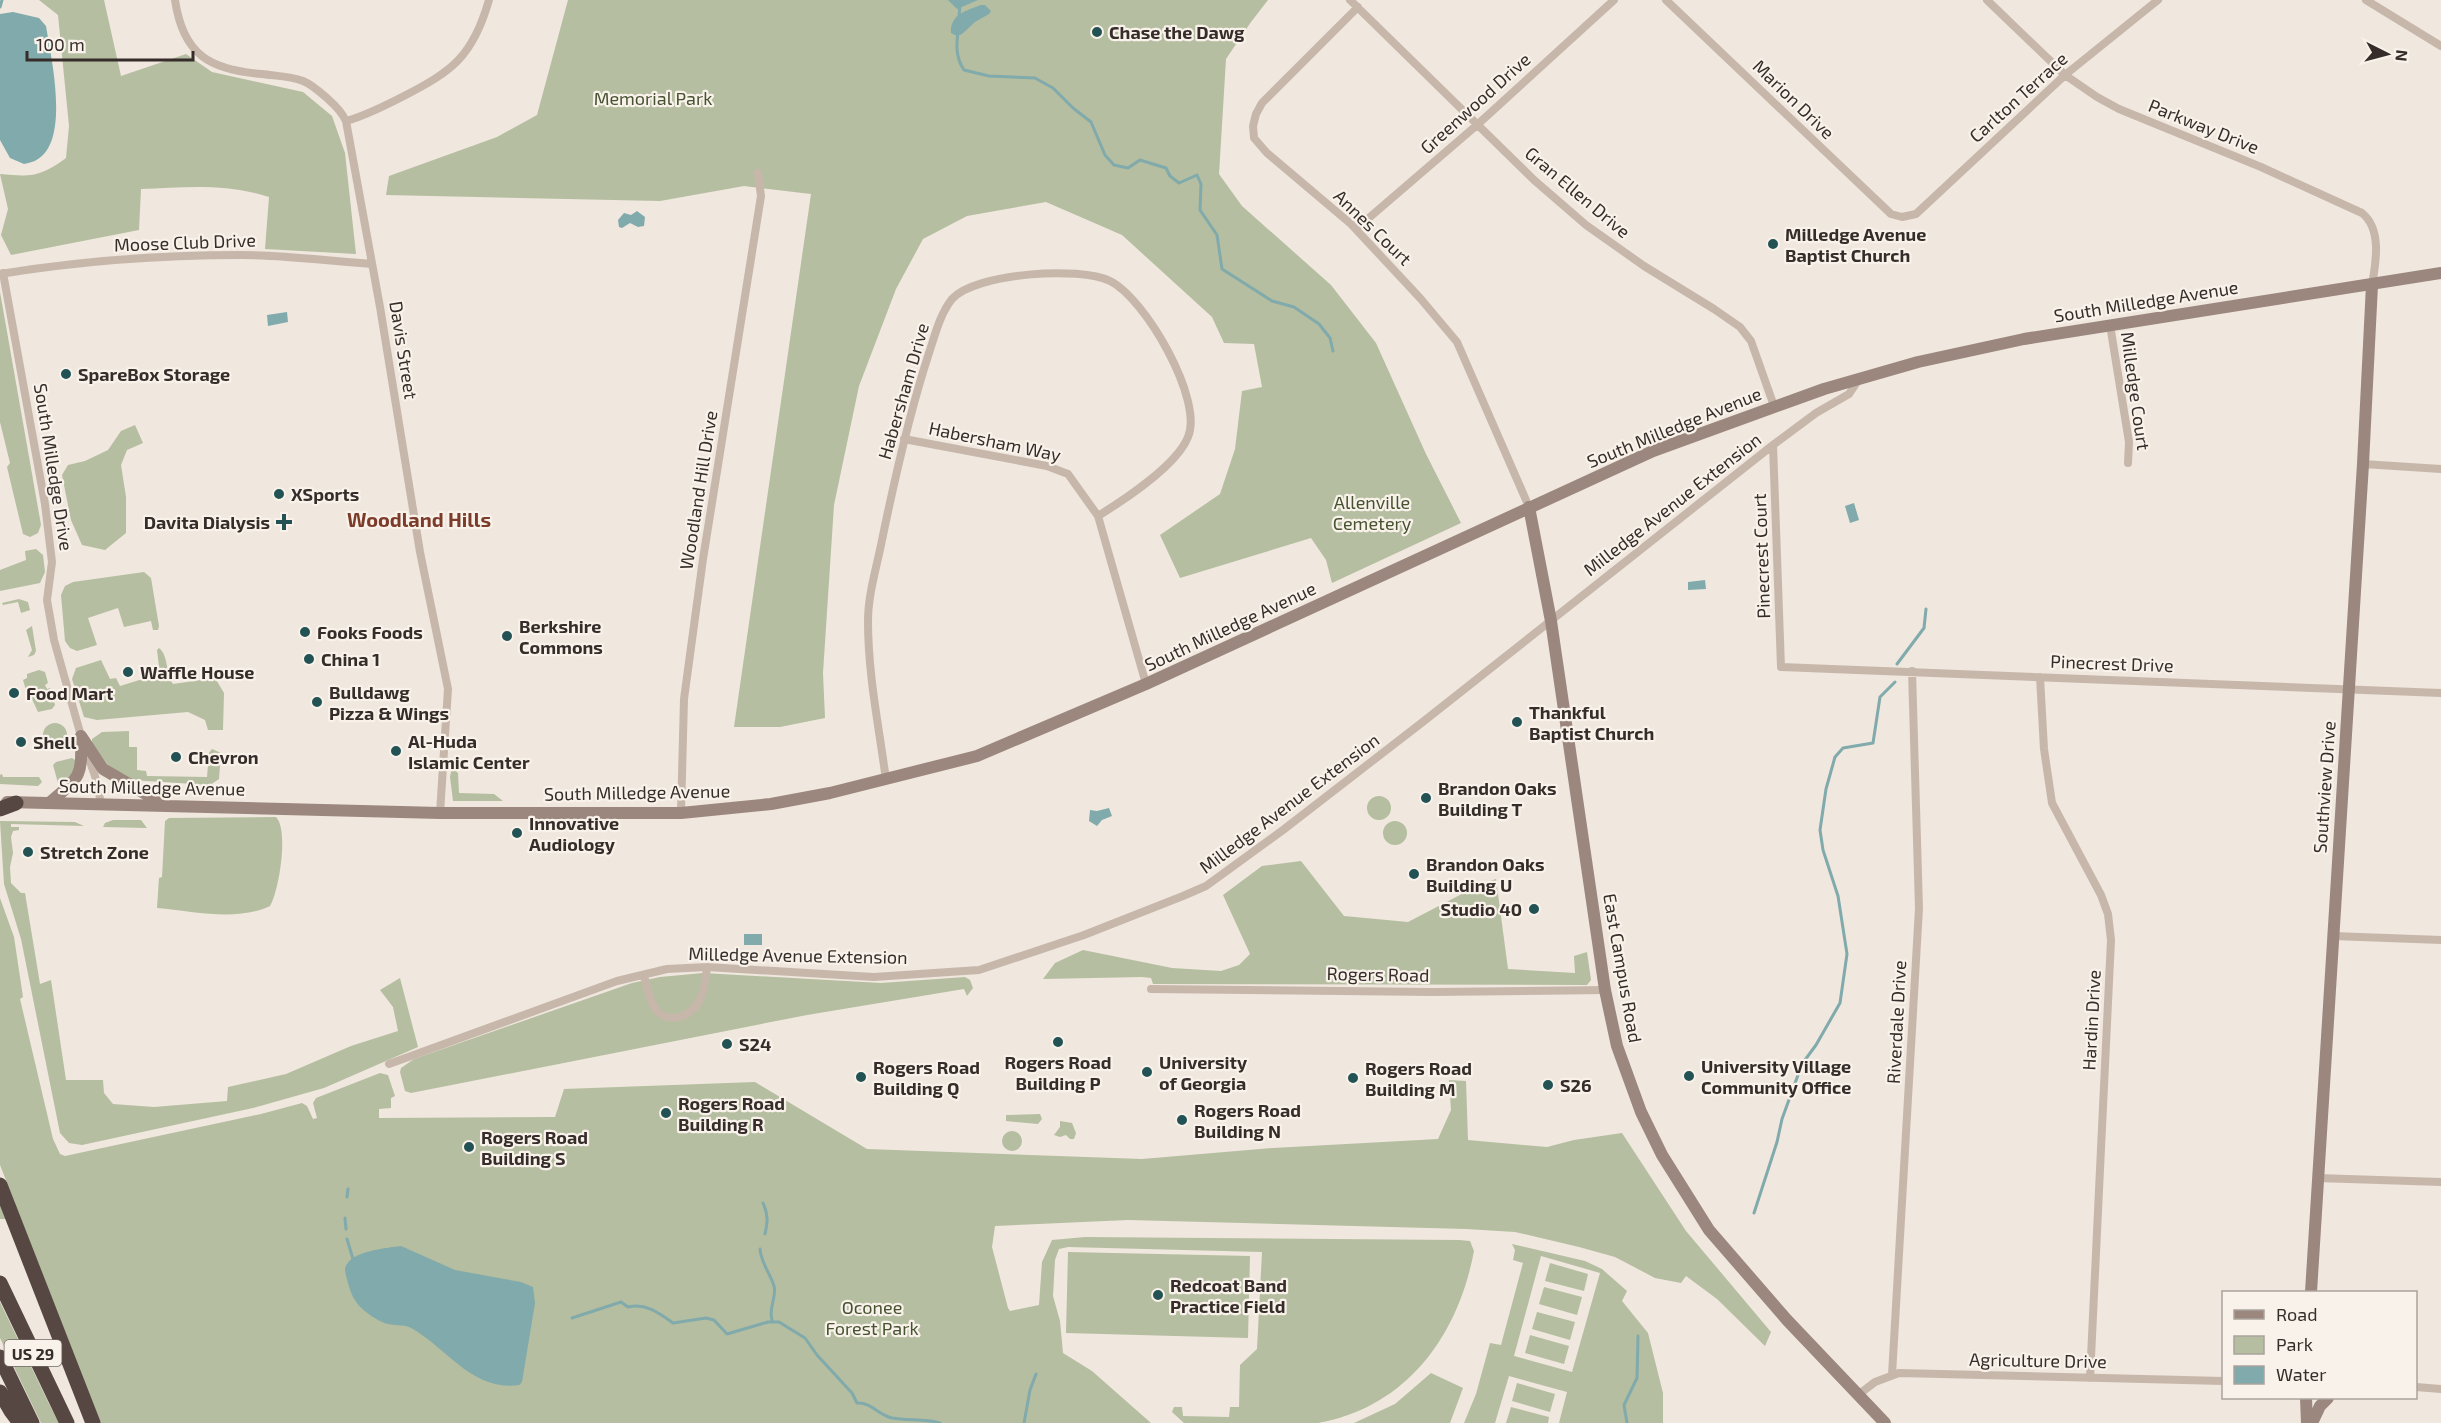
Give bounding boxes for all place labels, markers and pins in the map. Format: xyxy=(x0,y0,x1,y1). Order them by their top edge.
place label: Chase the Dawg xyxy=(1109,21,1245,43)
marker: Chase the Dawg xyxy=(1090,25,1104,39)
place label: Milledge Avenue Baptist Church xyxy=(1785,223,1926,266)
marker: Milledge Avenue Baptist Church xyxy=(1766,237,1780,251)
place label: SpareBox Storage xyxy=(78,363,230,385)
marker: SpareBox Storage xyxy=(59,367,73,381)
place label: XSports xyxy=(291,483,359,505)
marker: XSports xyxy=(272,487,286,501)
place label: Davita Dialysis xyxy=(144,511,270,533)
marker: Davita Dialysis xyxy=(275,513,293,531)
place label: Berkshire Commons xyxy=(519,615,603,658)
place label: Fooks Foods xyxy=(317,621,423,643)
marker: Fooks Foods xyxy=(298,625,312,639)
marker: Berkshire Commons xyxy=(500,629,514,643)
place label: China 1 xyxy=(321,648,380,670)
marker: China 1 xyxy=(302,652,316,666)
place label: Waffle House xyxy=(140,661,254,683)
marker: Waffle House xyxy=(121,665,135,679)
place label: Bulldawg Pizza & Wings xyxy=(329,681,449,724)
place label: Food Mart xyxy=(26,682,114,704)
marker: Food Mart xyxy=(7,686,21,700)
marker: Bulldawg Pizza & Wings xyxy=(310,695,324,709)
place label: Thankful Baptist Church xyxy=(1529,701,1654,744)
marker: Thankful Baptist Church xyxy=(1510,715,1524,729)
place label: Al-Huda Islamic Center xyxy=(408,730,530,773)
place label: Shell xyxy=(33,731,76,753)
marker: Shell xyxy=(14,735,28,749)
marker: Al-Huda Islamic Center xyxy=(389,744,403,758)
place label: Chevron xyxy=(188,746,259,768)
marker: Chevron xyxy=(169,750,183,764)
place label: Brandon Oaks Building T xyxy=(1438,777,1557,820)
marker: Brandon Oaks Building T xyxy=(1419,791,1433,805)
place label: Innovative Audiology xyxy=(529,812,619,855)
marker: Innovative Audiology xyxy=(510,826,524,840)
place label: Stretch Zone xyxy=(40,841,149,863)
marker: Stretch Zone xyxy=(21,845,35,859)
place label: Brandon Oaks Building U xyxy=(1426,853,1545,896)
marker: Brandon Oaks Building U xyxy=(1407,867,1421,881)
place label: Studio 40 xyxy=(1440,898,1522,920)
marker: Studio 40 xyxy=(1527,902,1541,916)
place label: S24 xyxy=(739,1033,771,1055)
marker: Rogers Road Building P xyxy=(1051,1035,1065,1049)
marker: S24 xyxy=(720,1037,734,1051)
place label: Rogers Road Building P xyxy=(1005,1051,1111,1094)
place label: University of Georgia xyxy=(1159,1051,1248,1094)
place label: University Village Community Office xyxy=(1701,1055,1851,1098)
place label: Rogers Road Building Q xyxy=(873,1056,980,1099)
place label: Rogers Road Building M xyxy=(1365,1057,1472,1100)
marker: University of Georgia xyxy=(1140,1065,1154,1079)
marker: University Village Community Office xyxy=(1682,1069,1696,1083)
marker: Rogers Road Building Q xyxy=(854,1070,868,1084)
marker: Rogers Road Building M xyxy=(1346,1071,1360,1085)
place label: S26 xyxy=(1560,1074,1592,1096)
marker: S26 xyxy=(1541,1078,1555,1092)
place label: Rogers Road Building R xyxy=(678,1092,785,1135)
place label: Rogers Road Building N xyxy=(1194,1099,1301,1142)
marker: Rogers Road Building R xyxy=(659,1106,673,1120)
marker: Rogers Road Building N xyxy=(1175,1113,1189,1127)
place label: Rogers Road Building S xyxy=(481,1126,588,1169)
marker: Rogers Road Building S xyxy=(462,1140,476,1154)
place label: Redcoat Band Practice Field xyxy=(1170,1274,1287,1317)
marker: Redcoat Band Practice Field xyxy=(1151,1288,1165,1302)

